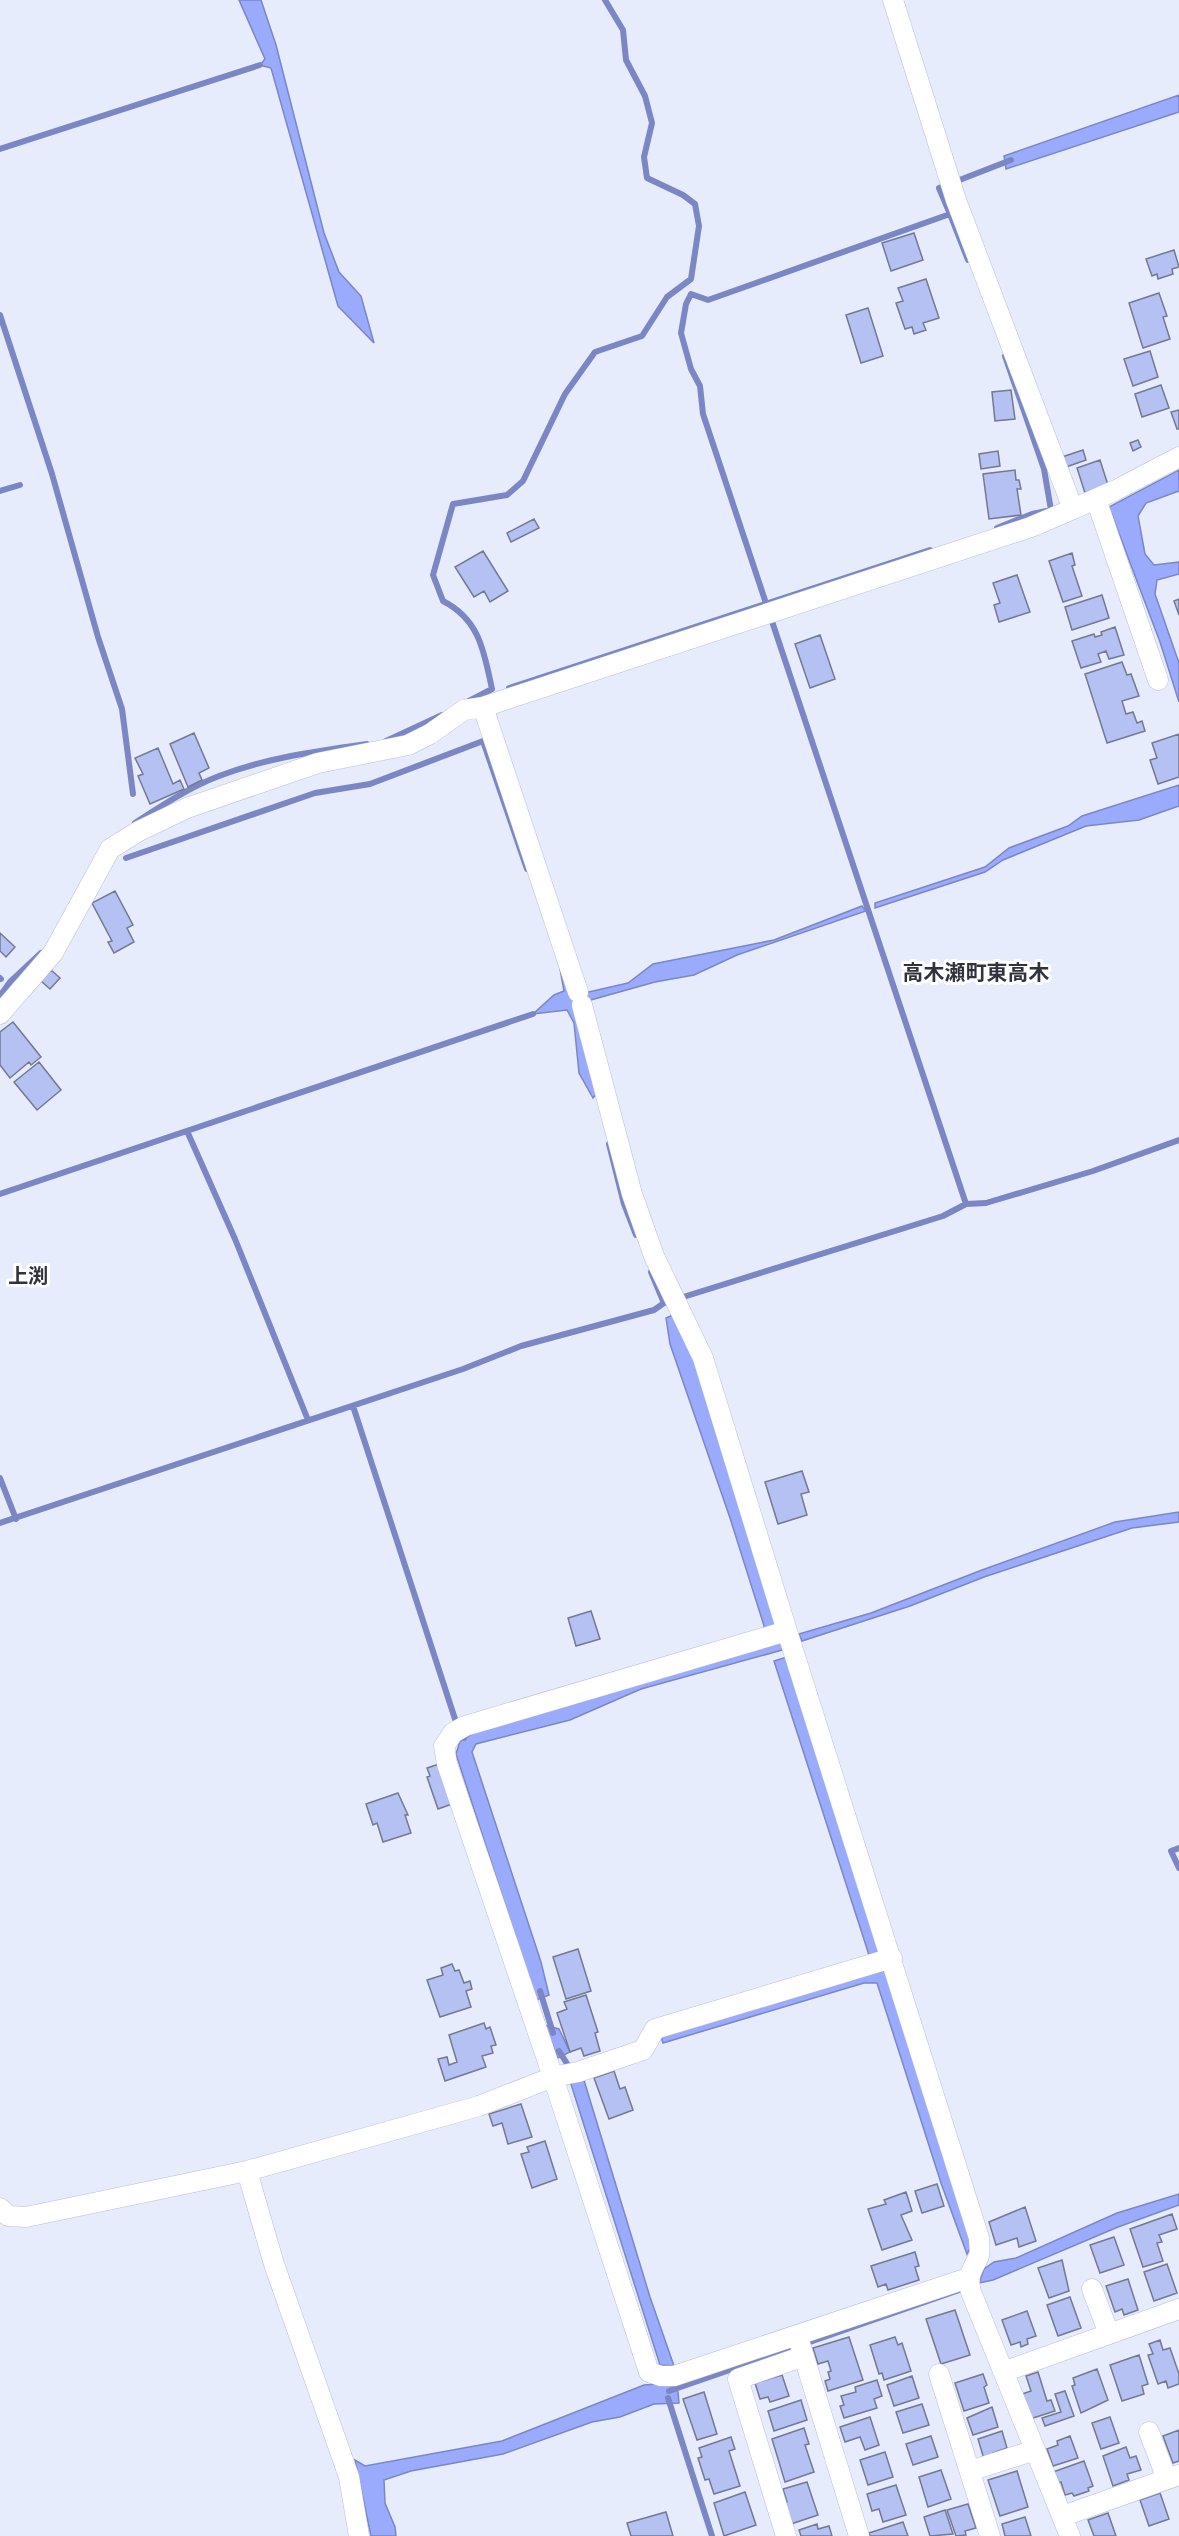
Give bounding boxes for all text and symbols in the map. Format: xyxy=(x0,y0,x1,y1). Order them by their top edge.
district label: 高木瀬町東高木 xyxy=(903,956,1050,988)
district label: 上渕 xyxy=(8,1260,48,1291)

